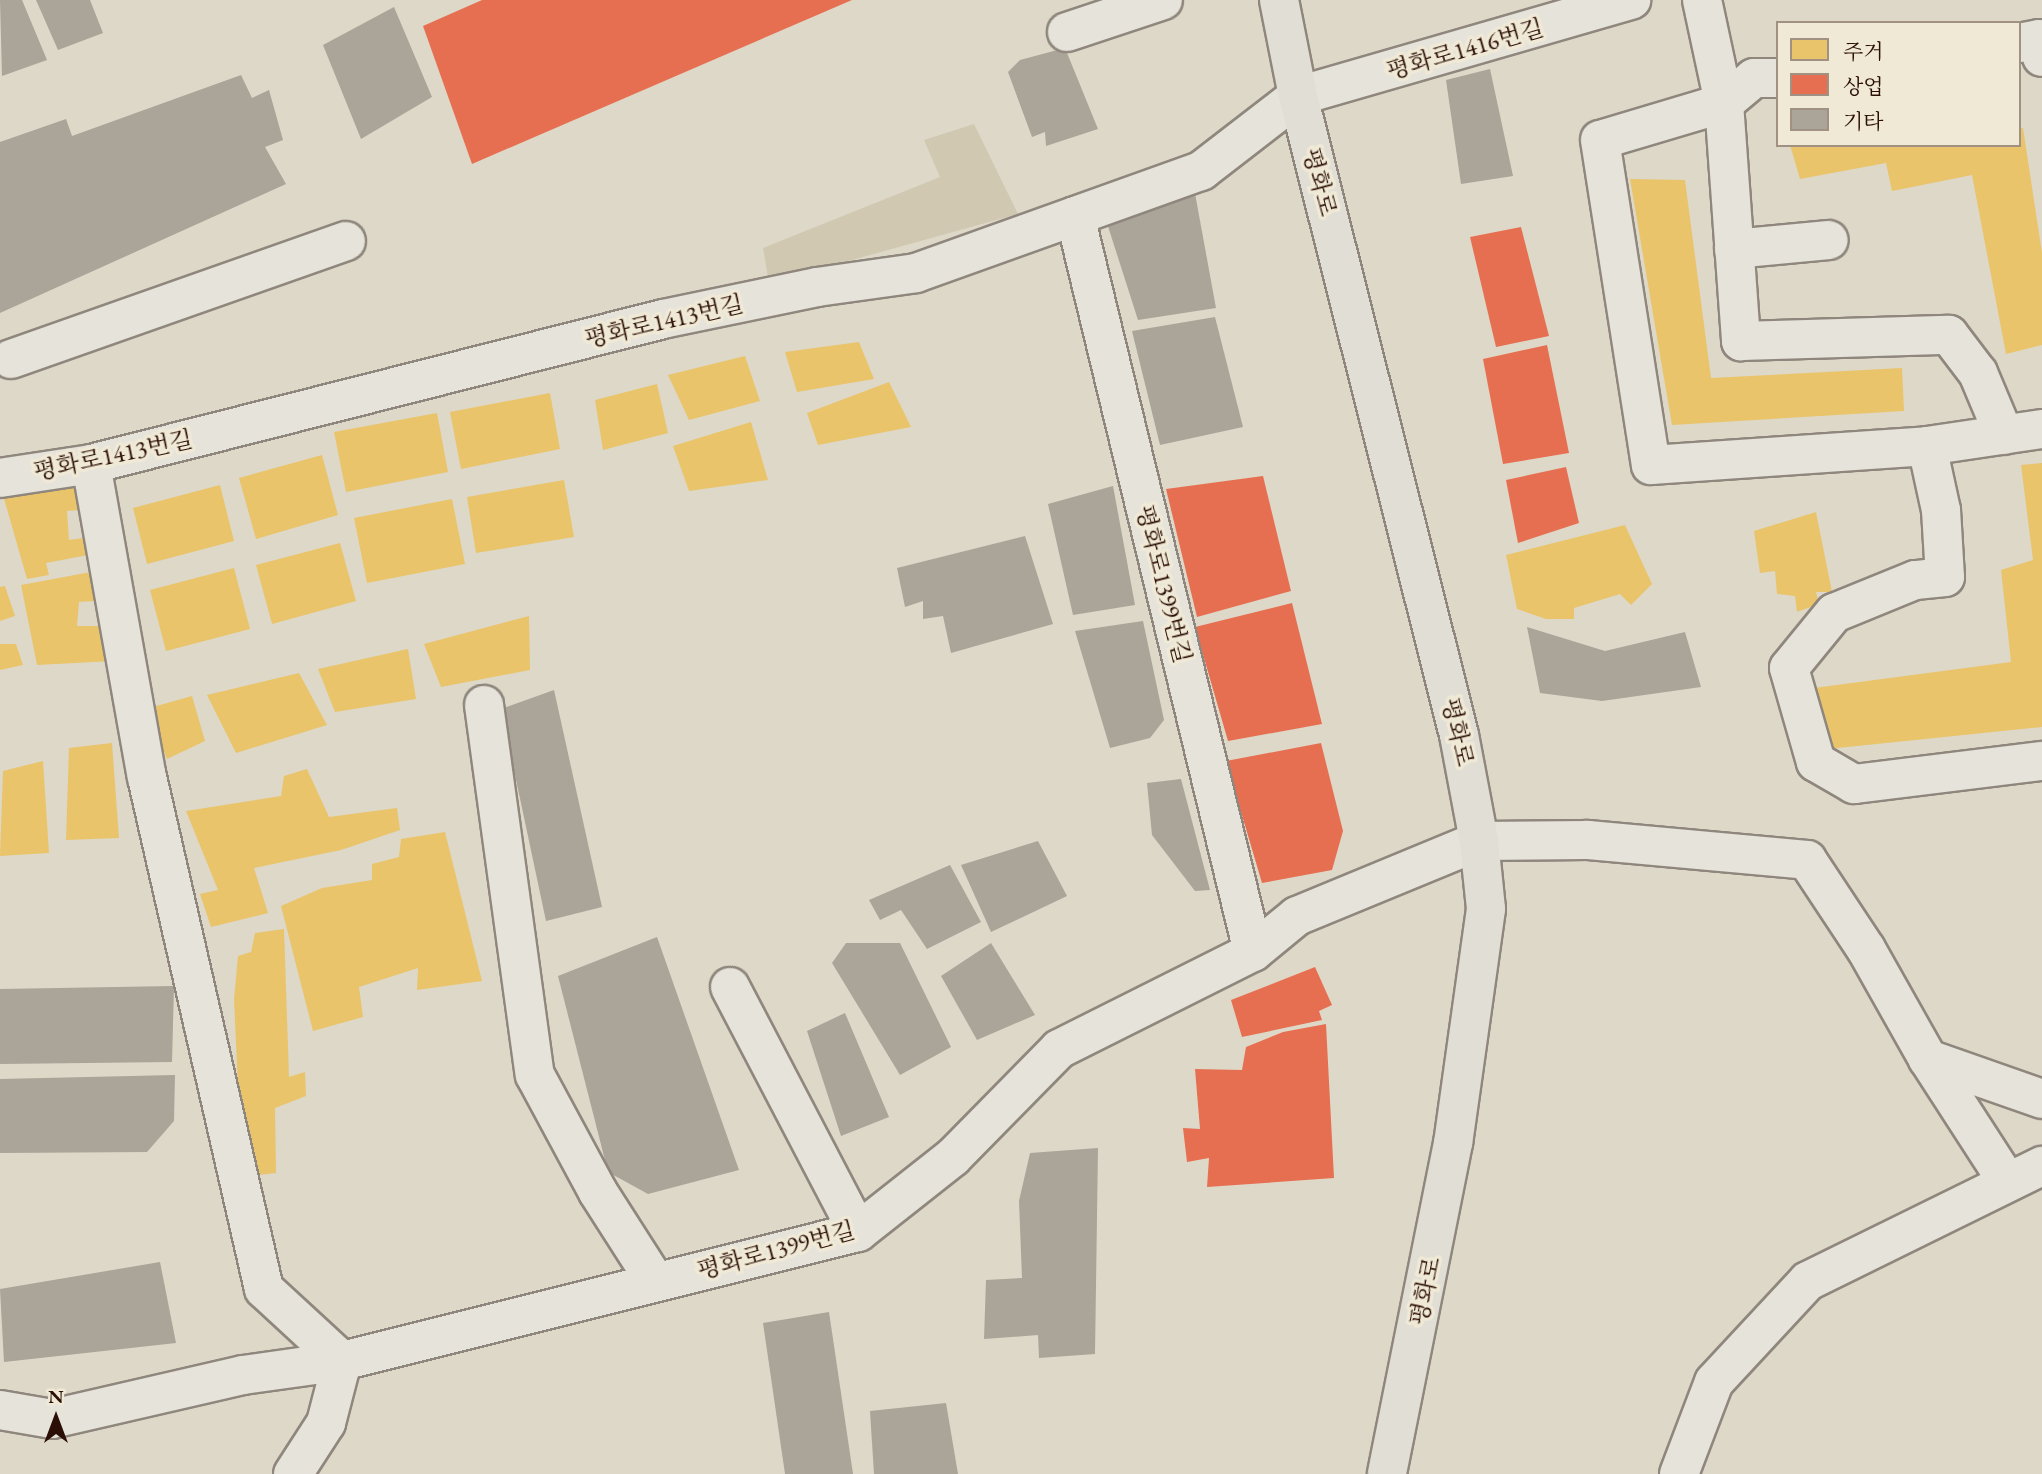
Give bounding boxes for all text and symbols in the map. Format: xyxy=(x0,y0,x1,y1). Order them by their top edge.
street label: 평화로1416번길 xyxy=(1383,13,1547,85)
legend xyxy=(1776,21,2021,147)
text: 주거 xyxy=(1843,38,1884,65)
text: 상업 xyxy=(1843,73,1884,100)
text: 기타 xyxy=(1843,108,1884,135)
street label: 평화로 xyxy=(1297,145,1343,219)
street label: 평화로1413번길 xyxy=(582,289,746,353)
street label: 평화로1413번길 xyxy=(31,424,195,486)
street label: 평화로1399번길 xyxy=(1130,502,1198,666)
street label: 평화로 xyxy=(1436,695,1480,769)
street label: 평화로1399번길 xyxy=(694,1215,858,1285)
street label: 평화로 xyxy=(1404,1254,1446,1328)
north arrow xyxy=(21,1383,91,1453)
text: N xyxy=(48,1384,64,1409)

